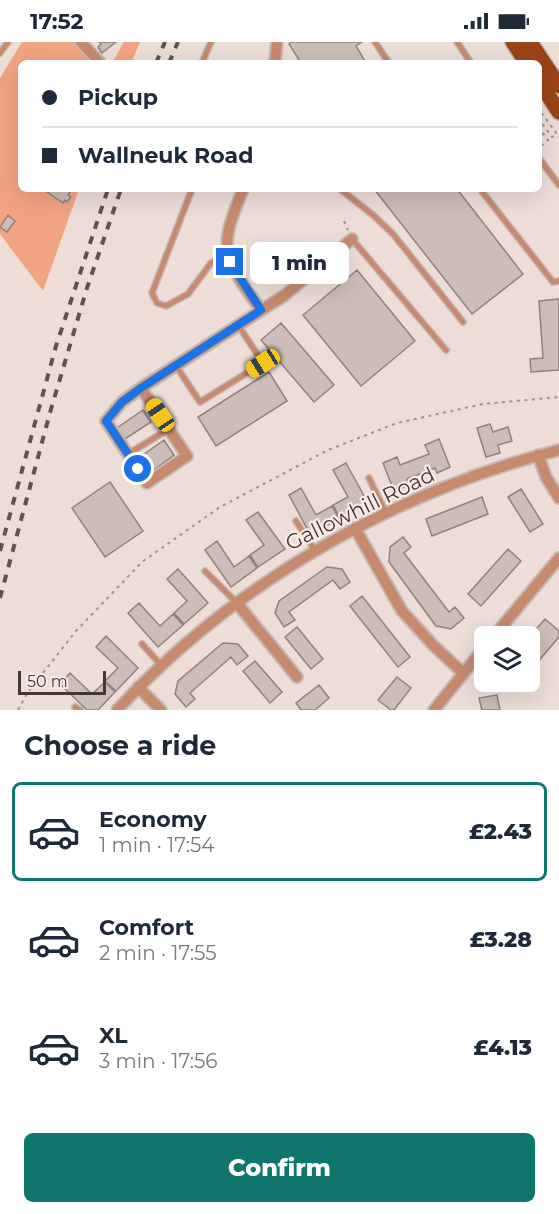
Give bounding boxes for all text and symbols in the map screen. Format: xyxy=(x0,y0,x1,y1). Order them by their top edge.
text: 17:52 xyxy=(30,8,84,35)
text: Pickup xyxy=(78,84,158,111)
text: Wallneuk Road xyxy=(78,142,253,169)
callout: 1 min xyxy=(251,241,350,283)
route end xyxy=(216,248,243,275)
text: 1 min xyxy=(272,251,327,275)
car xyxy=(243,346,283,380)
car xyxy=(142,395,178,435)
route start xyxy=(124,455,151,482)
street label: Gallowhill Road xyxy=(281,462,438,555)
map controls xyxy=(474,626,540,692)
button: layers xyxy=(474,626,540,692)
scale bar xyxy=(18,668,106,696)
text: 50 m xyxy=(27,672,68,691)
text: Choose a ride xyxy=(24,729,216,762)
icon: car xyxy=(27,805,81,859)
text: Economy xyxy=(99,806,207,833)
text: £2.43 xyxy=(469,818,532,845)
text: 1 min · 17:54 xyxy=(99,833,214,857)
icon: car xyxy=(27,913,81,967)
text: Comfort xyxy=(99,914,194,941)
text: £3.28 xyxy=(470,926,532,953)
text: 2 min · 17:55 xyxy=(99,941,217,965)
icon: car xyxy=(27,1021,81,1075)
text: XL xyxy=(99,1022,128,1049)
text: £4.13 xyxy=(474,1034,532,1061)
text: 3 min · 17:56 xyxy=(99,1049,218,1073)
button: Confirm xyxy=(24,1133,535,1202)

